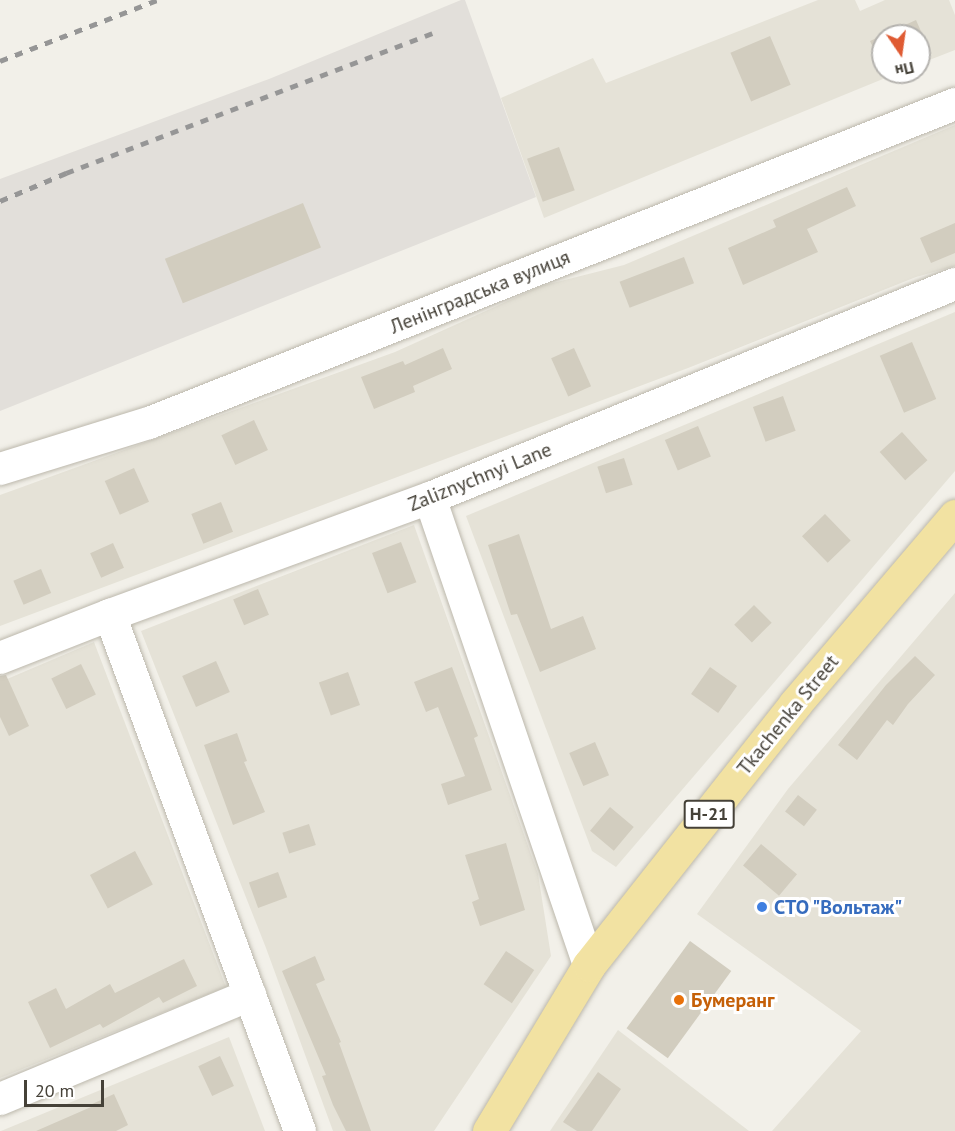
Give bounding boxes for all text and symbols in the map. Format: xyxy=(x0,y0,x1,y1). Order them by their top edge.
north arrow xyxy=(871,24,931,84)
text: Пн xyxy=(893,58,916,81)
street label: Ленінградська вулиця xyxy=(386,245,574,339)
street label: Zaliznychnyi Lane xyxy=(405,437,555,517)
street label: Tkachenka Street xyxy=(732,650,844,780)
road number: Н-21 xyxy=(684,799,734,829)
place label: СТО "Вольтаж" xyxy=(774,895,904,919)
marker: СТО "Вольтаж" xyxy=(755,900,769,914)
place label: Бумеранг xyxy=(691,988,774,1012)
marker: Бумеранг xyxy=(672,993,686,1007)
scale bar xyxy=(27,1068,106,1106)
text: 20 m xyxy=(35,1079,74,1102)

